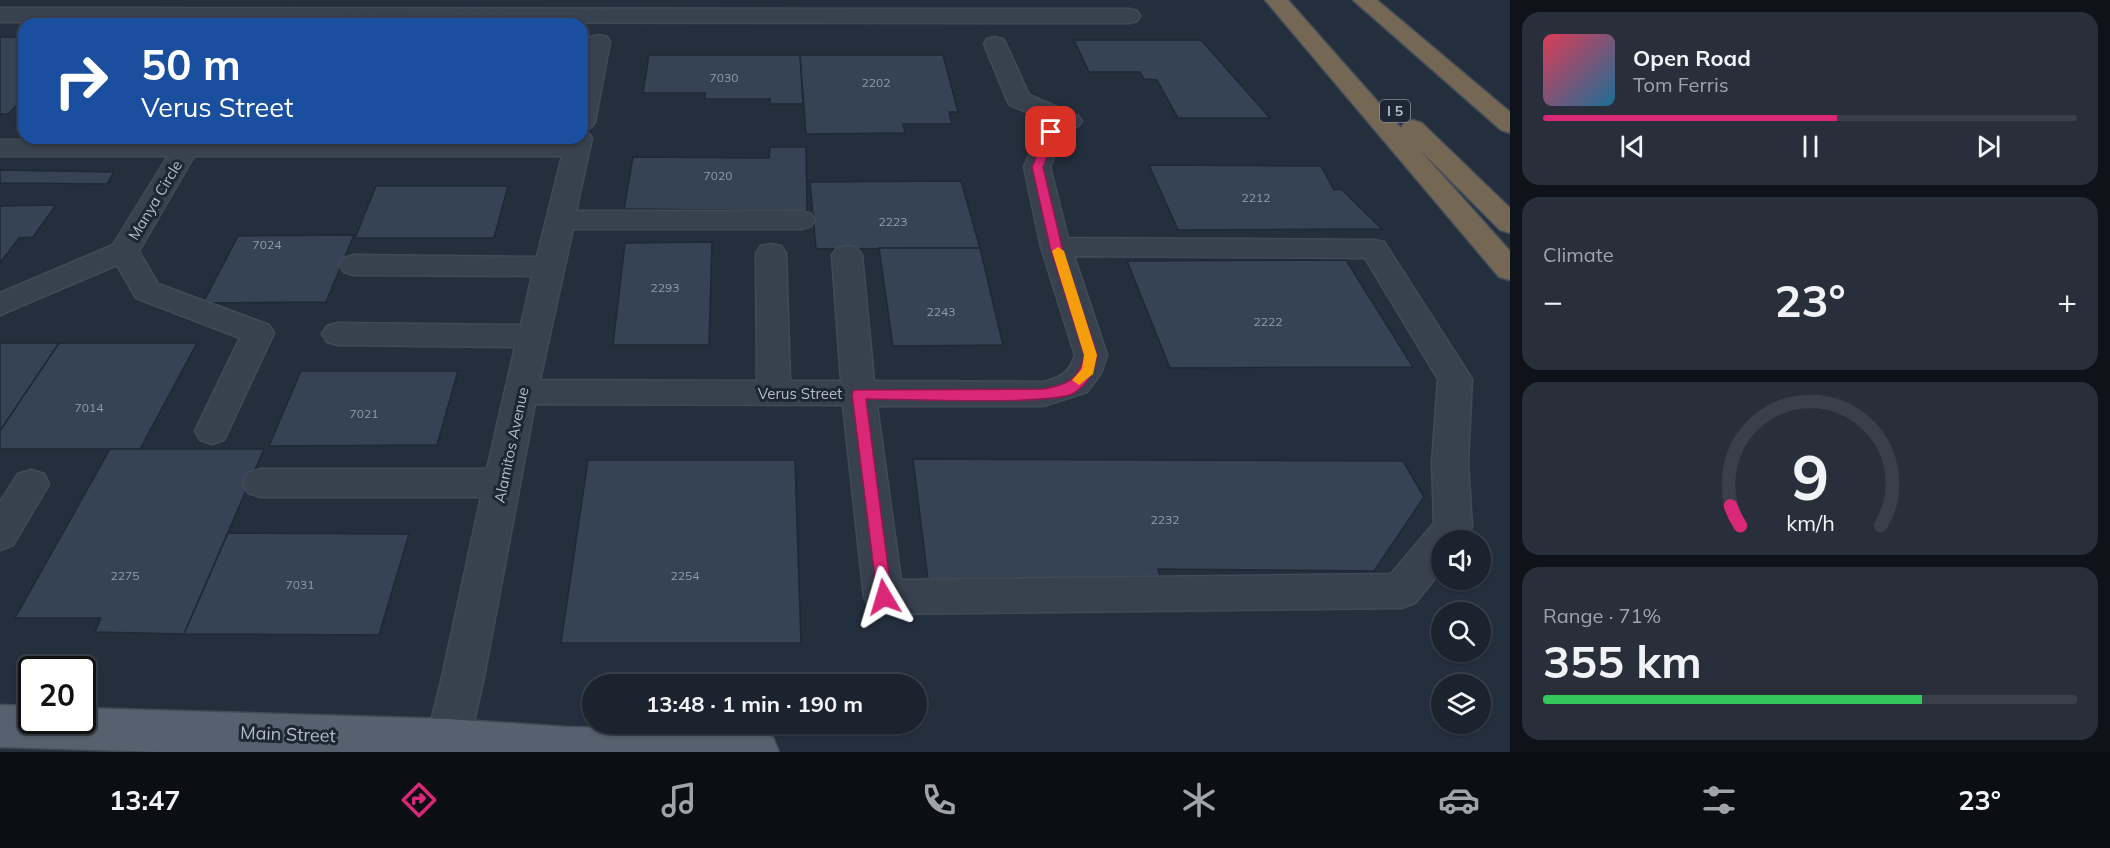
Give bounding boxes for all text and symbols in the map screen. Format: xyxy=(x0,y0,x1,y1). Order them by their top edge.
text: 50 m xyxy=(141,38,241,91)
icon: right xyxy=(42,42,120,120)
text: Open Road xyxy=(1633,44,1751,72)
house number: 7030 xyxy=(710,70,738,85)
text: Tom Ferris xyxy=(1633,72,1729,97)
house number: 2202 xyxy=(862,75,890,90)
text: Verus Street xyxy=(141,90,293,124)
road number: I 5 xyxy=(1380,100,1410,122)
pin xyxy=(1025,106,1076,157)
icon: arrive xyxy=(1034,115,1067,148)
icon: previous xyxy=(1616,130,1649,163)
icon: pause xyxy=(1794,130,1827,163)
icon: next xyxy=(1972,130,2005,163)
street label: Manya Circle xyxy=(124,157,186,243)
house number: 7020 xyxy=(704,168,732,183)
house number: 2212 xyxy=(1242,190,1270,205)
house number: 2223 xyxy=(879,214,907,229)
house number: 7024 xyxy=(253,237,281,252)
text: Climate xyxy=(1543,242,1614,267)
text: 23° xyxy=(1774,272,1846,328)
house number: 2293 xyxy=(651,280,679,295)
text: − xyxy=(1543,280,1563,321)
text: + xyxy=(2057,280,2077,321)
house number: 2243 xyxy=(927,304,955,319)
house number: 2222 xyxy=(1254,314,1282,329)
street label: Verus Street xyxy=(758,384,842,403)
street label: Alamitos Avenue xyxy=(489,385,533,505)
house number: 7014 xyxy=(75,400,103,415)
house number: 7021 xyxy=(350,406,378,421)
text: 9 xyxy=(1791,437,1829,516)
text: km/h xyxy=(1786,509,1834,536)
house number: 2232 xyxy=(1151,512,1179,527)
map controls xyxy=(1431,530,1491,734)
button: sound xyxy=(1431,530,1491,590)
position arrow xyxy=(852,565,916,629)
house number: 2275 xyxy=(111,568,139,583)
house number: 2254 xyxy=(671,568,699,583)
house number: 7031 xyxy=(286,577,314,592)
button: search xyxy=(1431,602,1491,662)
text: Range · 71% xyxy=(1543,603,1661,628)
text: 355 km xyxy=(1543,633,1702,689)
speed limit sign: 20 xyxy=(18,656,96,734)
button: layers xyxy=(1431,674,1491,734)
text: 13:48 · 1 min · 190 m xyxy=(646,690,863,718)
street label: Main Street xyxy=(240,721,336,747)
icon: directions xyxy=(398,779,440,821)
icon: music xyxy=(658,779,700,821)
icon: phone xyxy=(918,779,960,821)
icon: climate xyxy=(1178,779,1220,821)
icon: car xyxy=(1438,779,1480,821)
icon: filters xyxy=(1698,779,1740,821)
text: 13:47 xyxy=(109,783,180,817)
text: 23° xyxy=(1958,783,2001,817)

